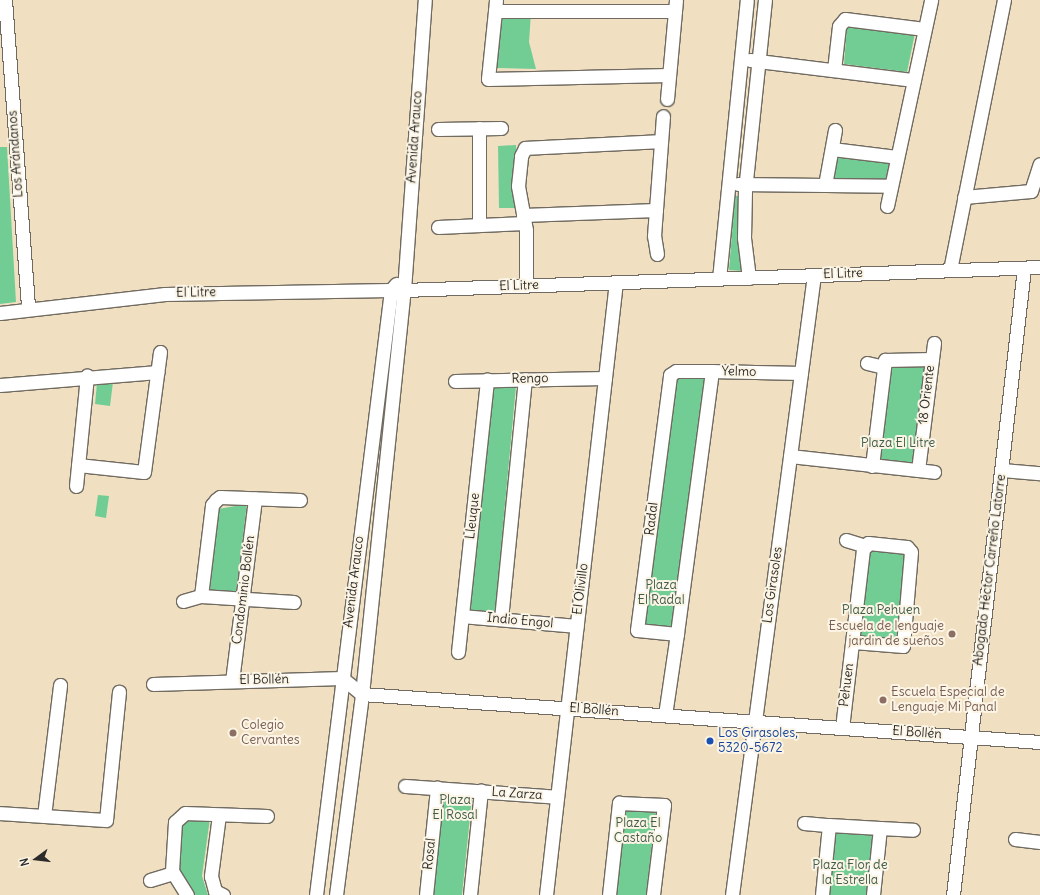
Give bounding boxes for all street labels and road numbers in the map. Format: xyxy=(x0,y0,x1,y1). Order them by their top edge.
street label: Avenida Arauco xyxy=(404,90,426,184)
street label: Los Arándanos xyxy=(5,110,27,198)
street label: El Litre xyxy=(823,266,863,282)
street label: El Litre xyxy=(499,278,539,294)
street label: El Litre xyxy=(176,285,216,301)
street label: Yelmo xyxy=(721,364,757,380)
street label: 18 Oriente xyxy=(916,364,938,426)
street label: Rengo xyxy=(511,371,549,387)
street label: Abogado Héctor Carreño Latorre xyxy=(971,473,1009,667)
street label: Lleuque xyxy=(463,492,483,540)
street label: Radal xyxy=(642,501,662,537)
street label: Condominio Bollén xyxy=(230,535,258,645)
street label: Avenida Arauco xyxy=(341,535,367,629)
street label: Los Girasoles xyxy=(760,546,786,624)
street label: El Olivillo xyxy=(570,562,592,616)
street label: Indio Engol xyxy=(486,610,554,632)
street label: Pehuen xyxy=(837,662,857,708)
street label: El Bollén xyxy=(239,672,289,688)
street label: El Bollén xyxy=(569,700,619,720)
street label: El Bollén xyxy=(892,723,942,743)
street label: La Zarza xyxy=(491,784,543,804)
street label: Rosal xyxy=(421,837,439,871)

